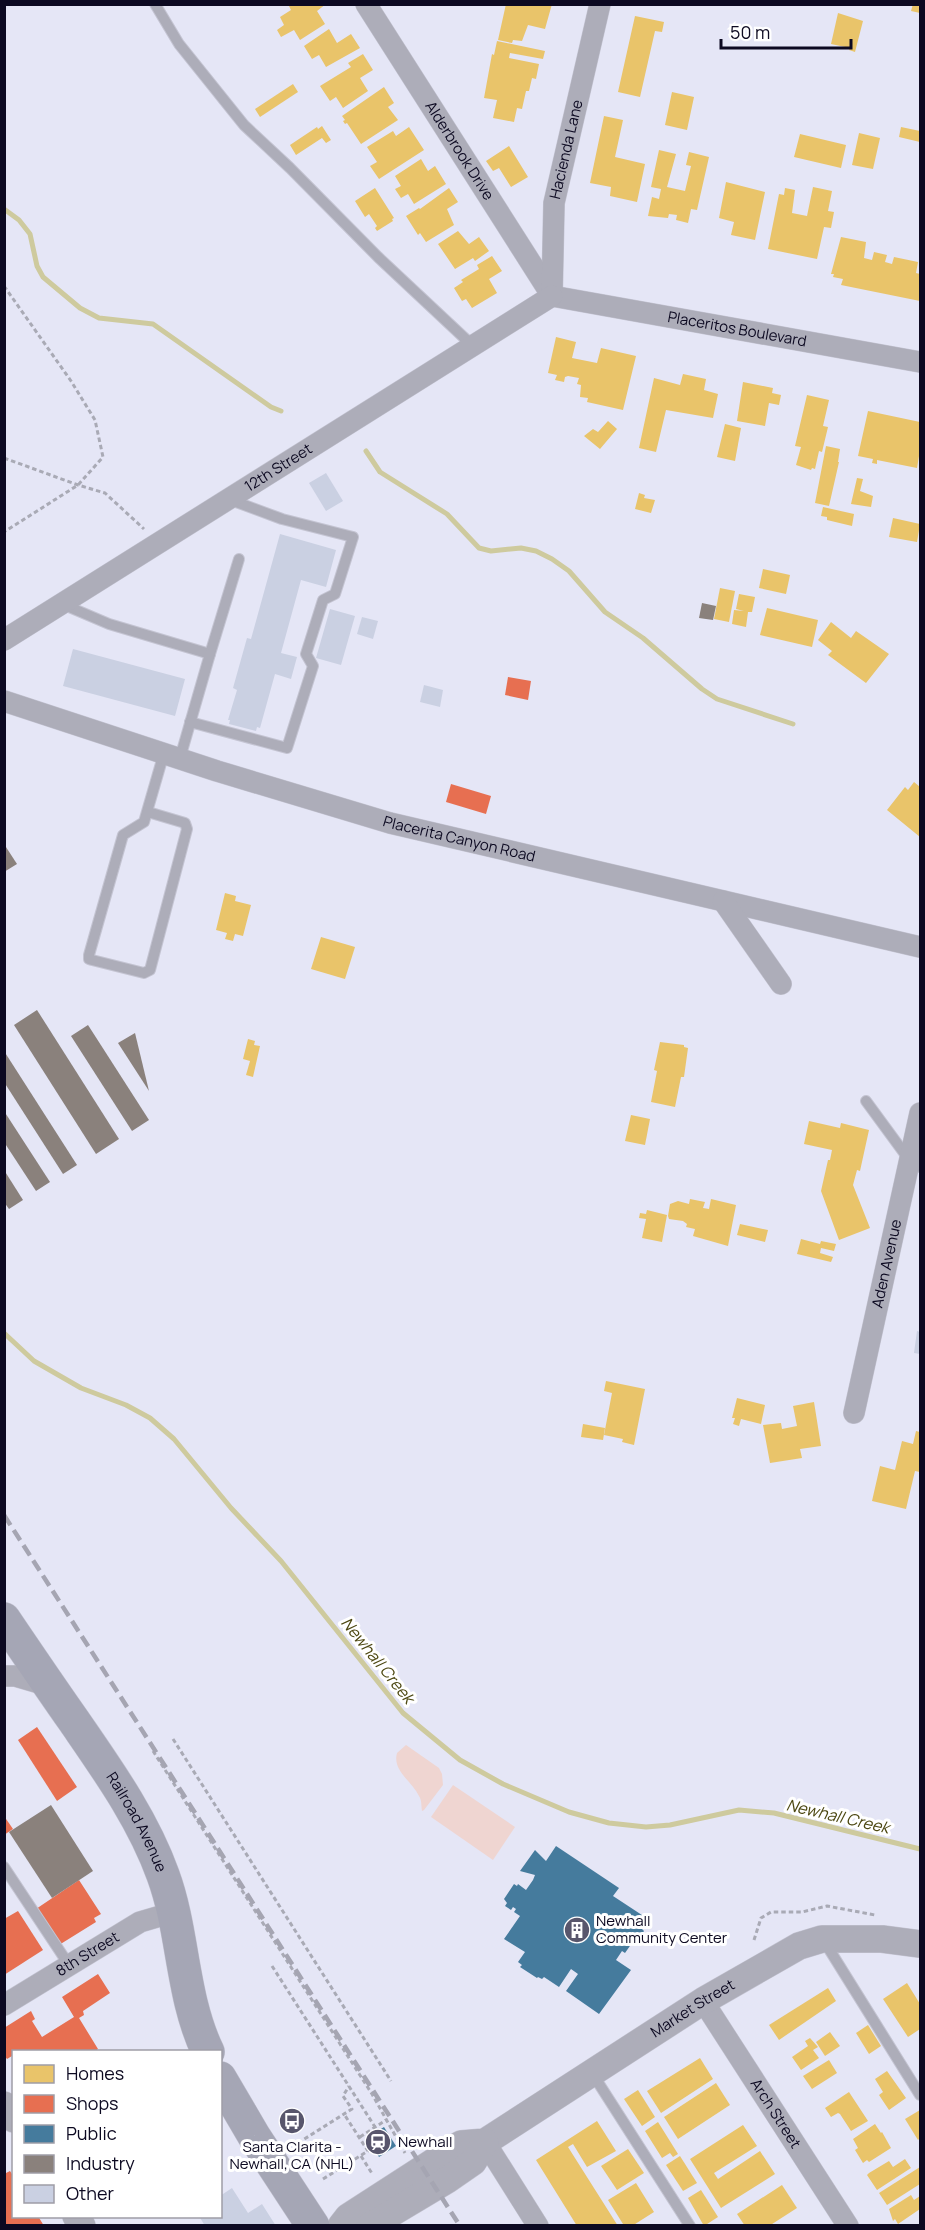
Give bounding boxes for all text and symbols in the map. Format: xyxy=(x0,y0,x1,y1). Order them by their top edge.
scale bar xyxy=(721,12,852,50)
text: 50 m xyxy=(730,20,770,44)
street label: Alderbrook Drive xyxy=(421,97,499,204)
street label: Hacienda Lane xyxy=(544,97,588,201)
street label: Placeritos Boulevard xyxy=(666,306,808,351)
street label: 12th Street xyxy=(240,438,316,497)
street label: Placerita Canyon Road xyxy=(381,811,538,867)
street label: Aden Avenue xyxy=(866,1217,906,1310)
water label: Newhall Creek xyxy=(336,1612,421,1709)
street label: Railroad Avenue xyxy=(102,1768,172,1875)
water label: Newhall Creek xyxy=(784,1793,894,1839)
place label: Newhall Community Center xyxy=(596,1910,728,1948)
building icon: Newhall Community Center xyxy=(562,1915,592,1945)
street label: 8th Street xyxy=(52,1926,123,1981)
street label: Market Street xyxy=(646,1974,738,2042)
legend xyxy=(12,2050,222,2218)
text: Homes xyxy=(66,2061,124,2085)
street label: Arch Street xyxy=(746,2074,806,2152)
text: Shops xyxy=(66,2091,118,2115)
bus stop icon: Santa Clarita - Newhall, CA (NHL) xyxy=(277,2106,307,2136)
text: Public xyxy=(66,2121,117,2145)
station icon: Newhall xyxy=(363,2127,393,2157)
place label: Newhall xyxy=(398,2131,453,2152)
place label: Santa Clarita - Newhall, CA (NHL) xyxy=(230,2136,354,2174)
text: Industry xyxy=(66,2151,135,2175)
text: Other xyxy=(66,2181,114,2205)

